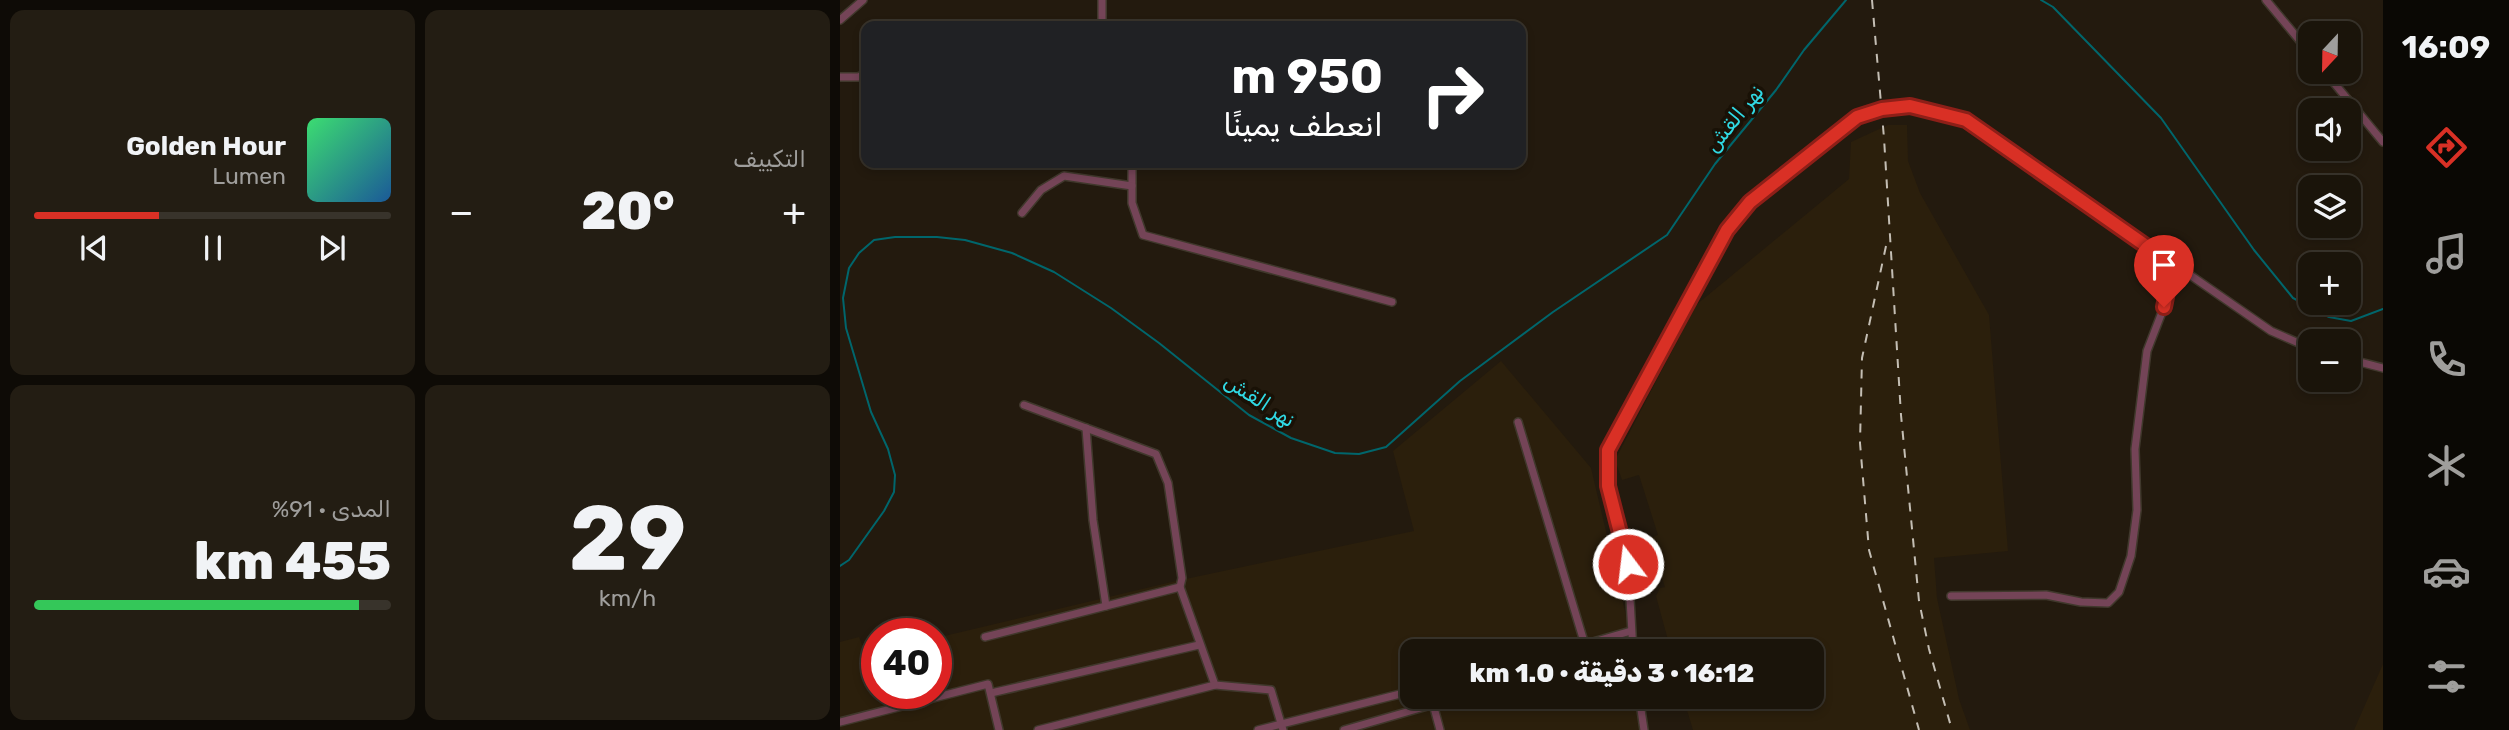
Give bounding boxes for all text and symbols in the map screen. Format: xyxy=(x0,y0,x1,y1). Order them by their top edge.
north arrow xyxy=(2298,21,2361,84)
map controls xyxy=(2298,21,2361,392)
text: 16:09 xyxy=(2402,28,2490,66)
text: 950 m xyxy=(1231,47,1383,105)
icon: right xyxy=(1407,49,1498,140)
water label: نهر القش xyxy=(1699,79,1769,157)
button: sound xyxy=(2298,98,2361,161)
text: انعطف يمينًا xyxy=(1223,106,1383,144)
icon: directions xyxy=(2422,123,2471,172)
text: Golden Hour xyxy=(126,131,286,162)
text: التكييف xyxy=(733,145,806,173)
text: Lumen xyxy=(212,162,286,190)
button: layers xyxy=(2298,175,2361,238)
text: 20° xyxy=(581,180,675,242)
text: − xyxy=(449,189,474,235)
text: + xyxy=(782,189,806,235)
icon: previous xyxy=(75,229,113,267)
icon: pause xyxy=(194,229,232,267)
icon: next xyxy=(313,229,351,267)
icon: music xyxy=(2422,229,2471,278)
pin xyxy=(2134,235,2194,307)
icon: arrive xyxy=(2145,246,2183,284)
button: + xyxy=(2298,252,2361,315)
button: − xyxy=(2298,329,2361,392)
icon: phone xyxy=(2422,335,2471,384)
water label: نهر القش xyxy=(1220,368,1300,432)
icon: climate xyxy=(2422,441,2471,490)
text: 29 xyxy=(569,484,686,592)
text: المدى · 91% xyxy=(272,495,391,523)
position arrow xyxy=(1591,527,1665,601)
text: 455 km xyxy=(194,530,391,592)
icon: car xyxy=(2422,547,2471,596)
text: km/h xyxy=(599,584,656,612)
speed limit sign: 40 xyxy=(861,618,952,709)
icon: filters xyxy=(2422,652,2471,701)
text: 16:12 · 3 دقيقة · 1.0 km xyxy=(1470,658,1754,689)

